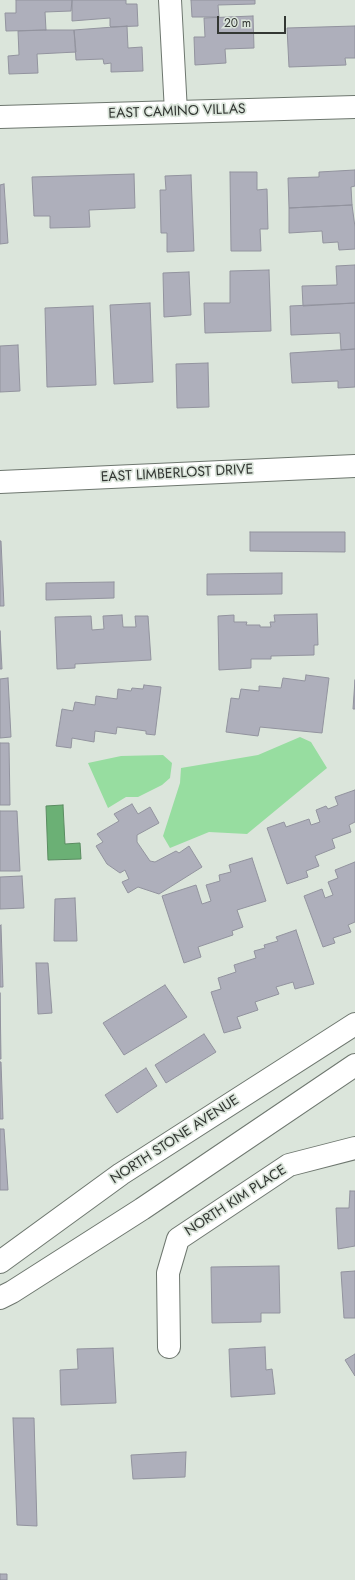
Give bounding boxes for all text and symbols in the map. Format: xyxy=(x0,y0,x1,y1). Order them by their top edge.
scale bar xyxy=(219,8,288,34)
text: 20 m xyxy=(224,14,251,32)
street label: EAST CAMINO VILLAS xyxy=(108,101,246,123)
street label: EAST LIMBERLOST DRIVE xyxy=(100,462,254,486)
street label: NORTH STONE AVENUE xyxy=(108,1092,242,1188)
street label: NORTH KIM PLACE xyxy=(182,1162,290,1240)

